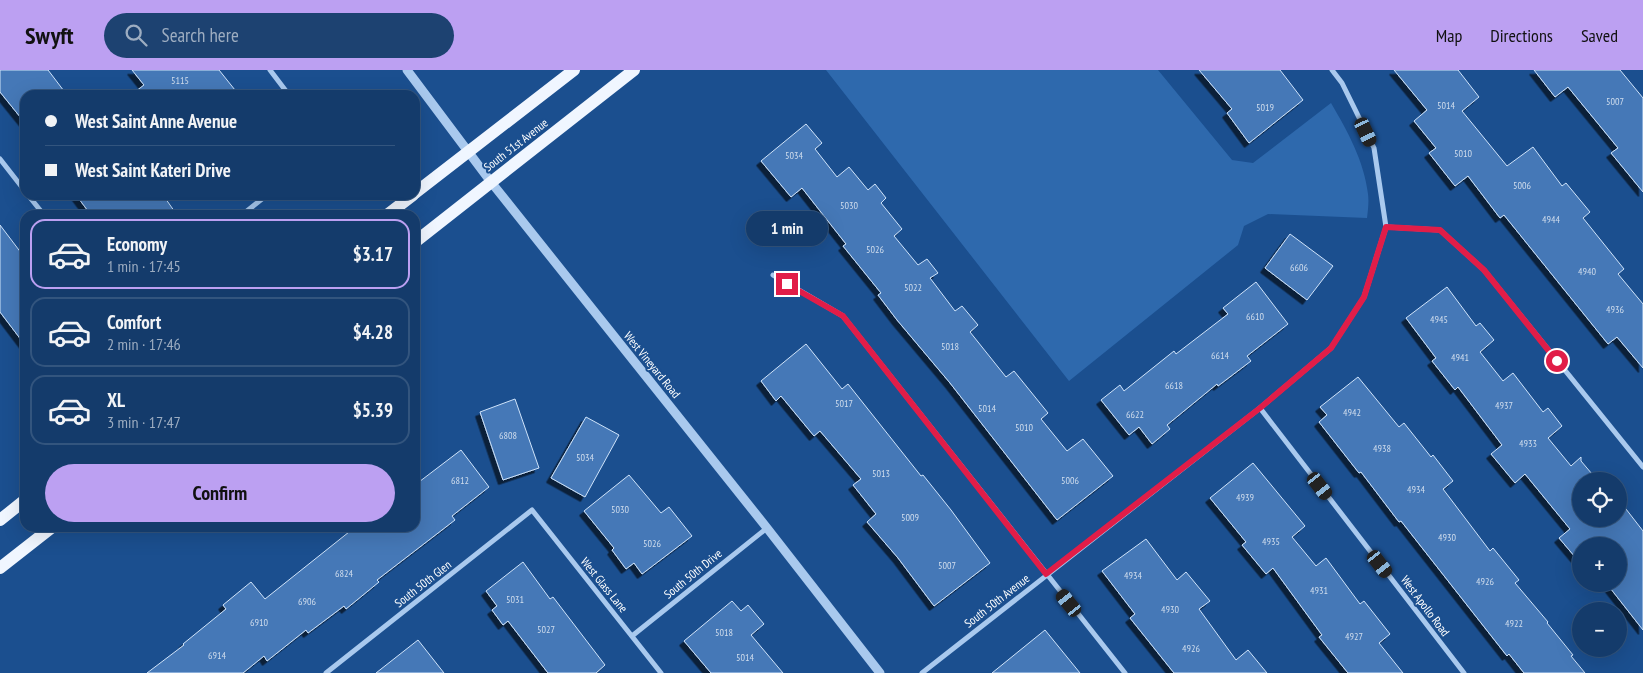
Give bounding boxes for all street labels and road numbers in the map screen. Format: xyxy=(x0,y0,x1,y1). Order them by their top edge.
street label: South 51st Avenue xyxy=(481,115,551,174)
street label: West Vineyard Road xyxy=(621,328,684,401)
street label: South 50th Drive xyxy=(661,546,725,602)
street label: West Glass Lane xyxy=(578,554,631,615)
street label: South 50th Glen xyxy=(391,557,454,610)
street label: South 50th Avenue xyxy=(961,570,1032,631)
street label: West Apollo Road xyxy=(1398,572,1453,639)

